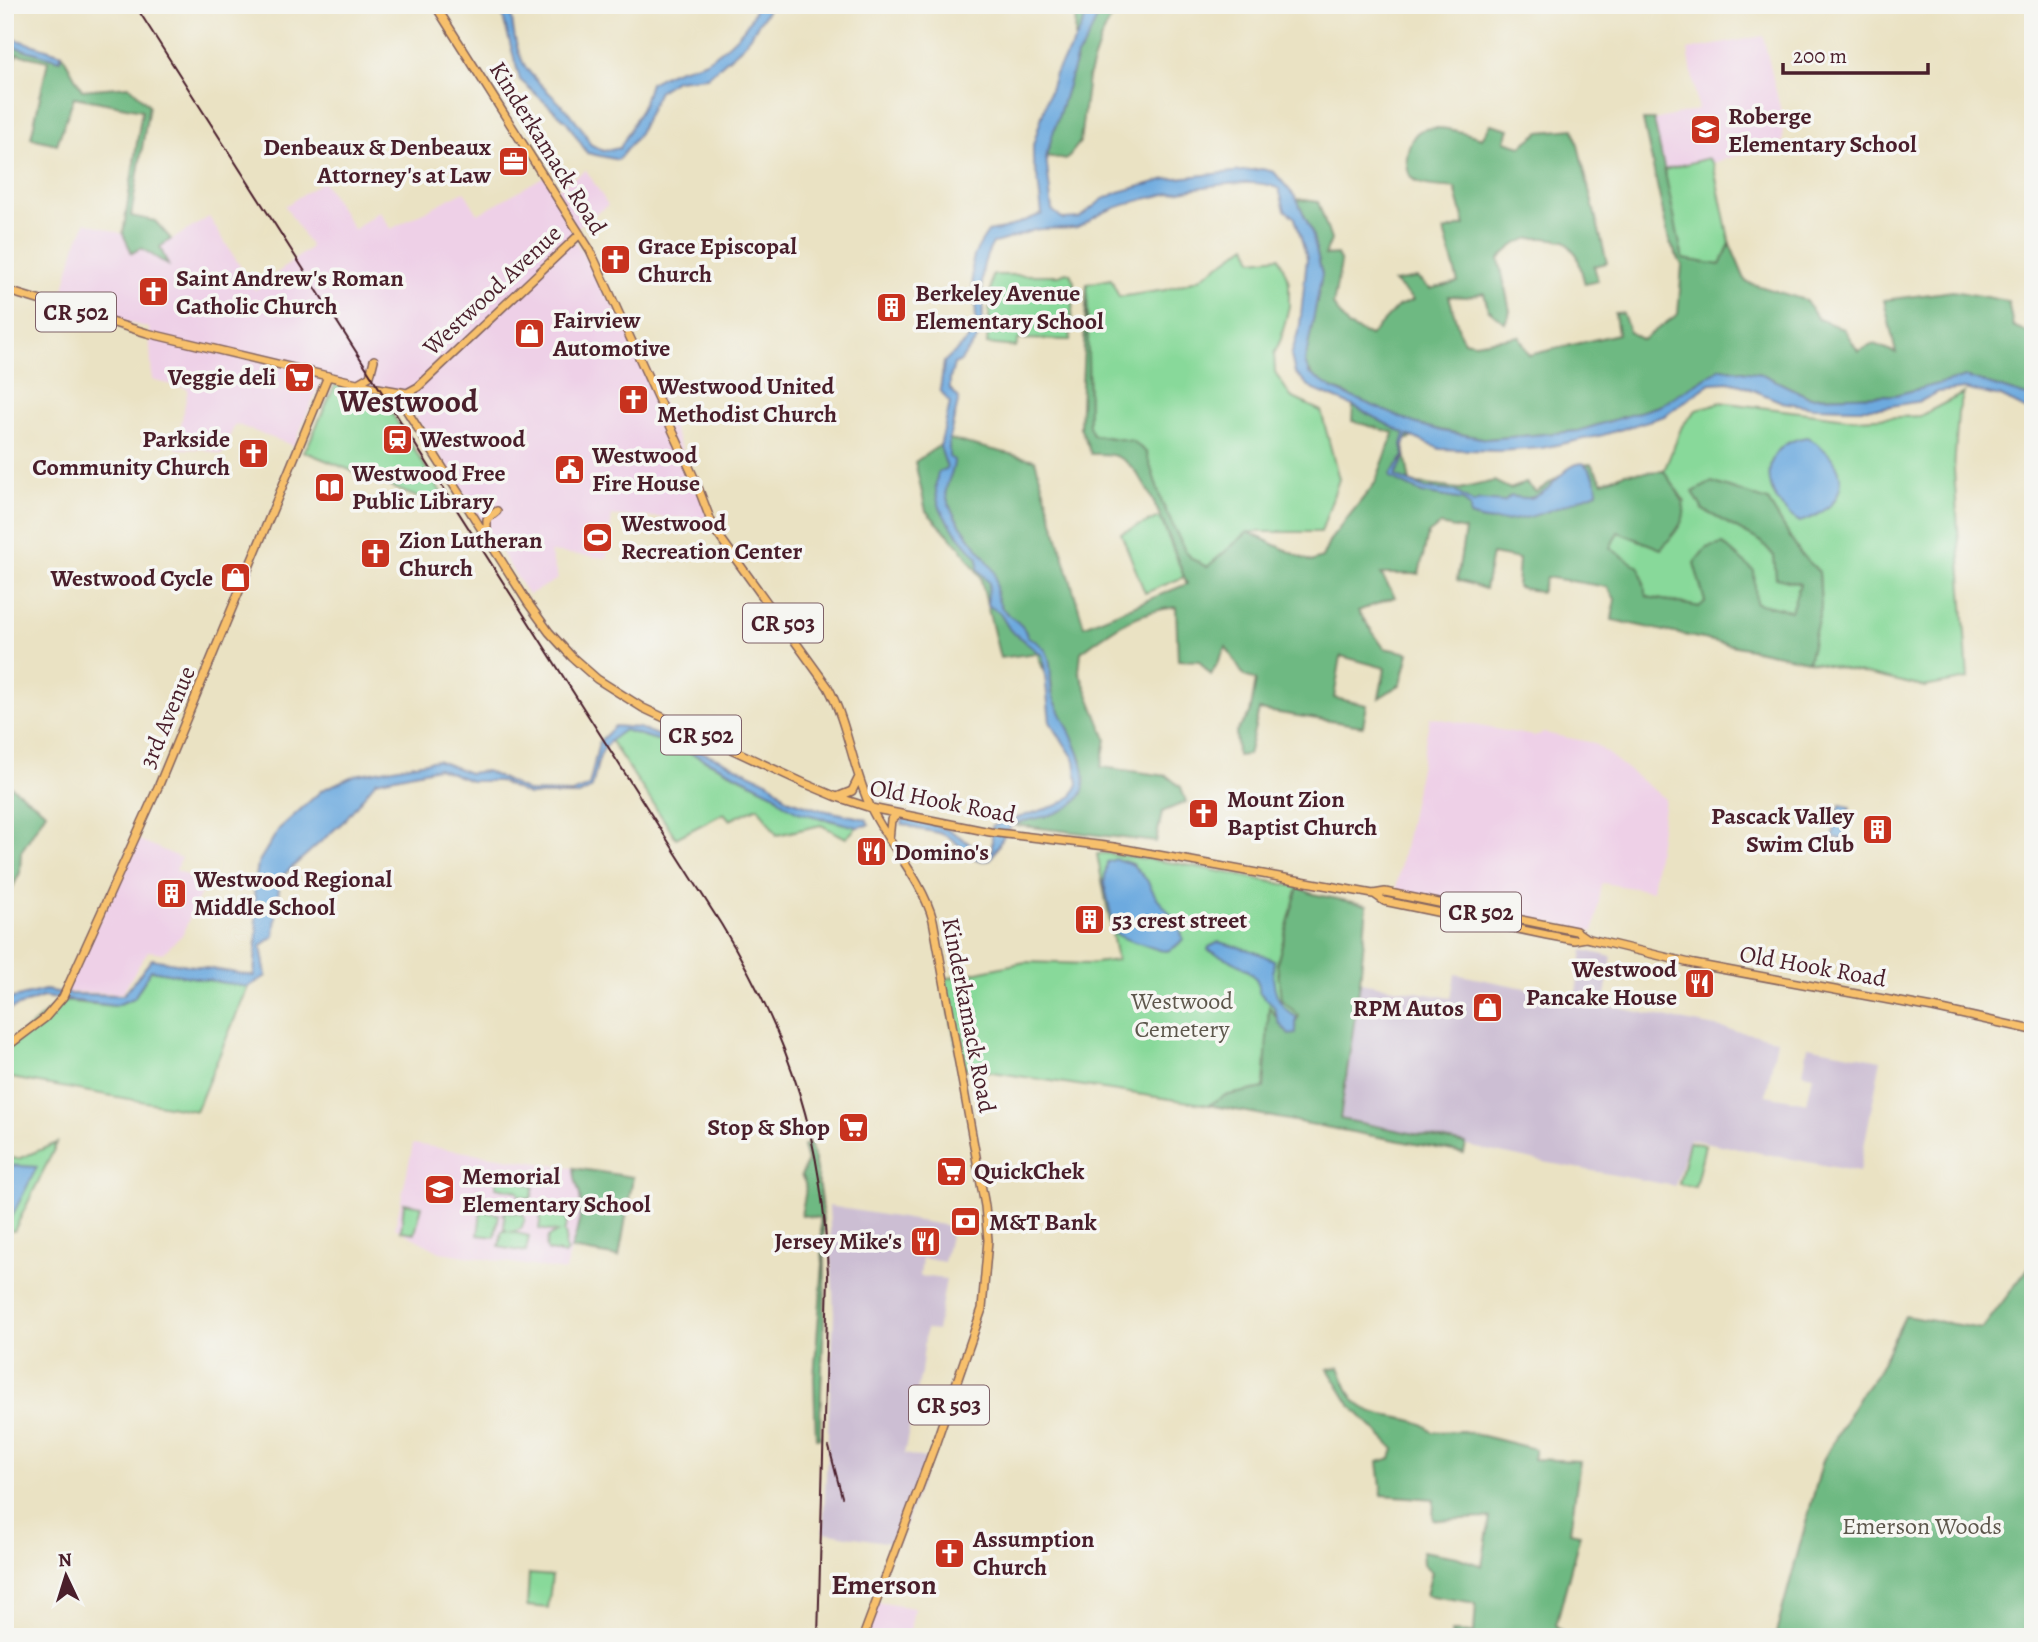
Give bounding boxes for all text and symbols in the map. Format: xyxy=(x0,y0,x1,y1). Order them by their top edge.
scale bar xyxy=(1783,32,1928,76)
text: 200 m xyxy=(1793,42,1847,70)
street label: Kinderkamack Road xyxy=(482,55,614,241)
place label: Roberge Elementary School xyxy=(1728,100,1917,160)
school or university icon: Roberge Elementary School xyxy=(1688,113,1722,147)
place label: Denbeaux & Denbeaux Attorney's at Law xyxy=(263,131,491,191)
office icon: Denbeaux & Denbeaux Attorney's at Law xyxy=(497,144,531,178)
street label: Westwood Avenue xyxy=(415,217,568,363)
place label: Grace Episcopal Church xyxy=(638,230,798,290)
church icon: Grace Episcopal Church xyxy=(598,243,632,277)
place label: Saint Andrew's Roman Catholic Church xyxy=(176,262,404,322)
church icon: Saint Andrew's Roman Catholic Church xyxy=(136,275,170,309)
place label: Berkeley Avenue Elementary School xyxy=(915,277,1104,337)
building icon: Berkeley Avenue Elementary School xyxy=(875,290,909,324)
road number: CR 502 xyxy=(36,292,116,332)
place label: Fairview Automotive xyxy=(552,304,670,364)
shop icon: Fairview Automotive xyxy=(513,317,547,351)
supermarket icon: Veggie deli xyxy=(282,360,316,394)
place label: Veggie deli xyxy=(167,361,276,393)
place label: Westwood United Methodist Church xyxy=(656,370,837,430)
district label: Westwood xyxy=(337,379,479,423)
church icon: Westwood United Methodist Church xyxy=(617,383,651,417)
station icon: Westwood xyxy=(380,422,414,456)
place label: Parkside Community Church xyxy=(32,423,230,483)
place label: Westwood xyxy=(419,423,525,455)
church icon: Parkside Community Church xyxy=(236,436,270,470)
place label: Westwood Fire House xyxy=(591,439,700,499)
public building icon: Westwood Fire House xyxy=(552,452,586,486)
place label: Westwood Free Public Library xyxy=(351,457,506,517)
library icon: Westwood Free Public Library xyxy=(312,470,346,504)
place label: Westwood Recreation Center xyxy=(620,507,802,567)
sports icon: Westwood Recreation Center xyxy=(581,520,615,554)
place label: Zion Lutheran Church xyxy=(399,524,543,584)
church icon: Zion Lutheran Church xyxy=(359,537,393,571)
shop icon: Westwood Cycle xyxy=(219,561,253,595)
place label: Westwood Cycle xyxy=(50,562,213,594)
road number: CR 503 xyxy=(743,604,823,642)
street label: 3rd Avenue xyxy=(131,661,203,773)
road number: CR 502 xyxy=(661,716,741,754)
street label: Old Hook Road xyxy=(867,771,1019,831)
place label: Mount Zion Baptist Church xyxy=(1227,783,1377,843)
church icon: Mount Zion Baptist Church xyxy=(1187,796,1221,830)
place label: Pascack Valley Swim Club xyxy=(1711,800,1855,860)
building icon: Pascack Valley Swim Club xyxy=(1860,813,1894,847)
restaurant icon: Domino's xyxy=(854,835,888,869)
place label: Domino's xyxy=(894,836,989,868)
place label: Westwood Regional Middle School xyxy=(193,863,393,923)
building icon: Westwood Regional Middle School xyxy=(154,876,188,910)
road number: CR 502 xyxy=(1441,892,1521,931)
building icon: 53 crest street xyxy=(1072,903,1106,937)
place label: 53 crest street xyxy=(1112,904,1247,936)
street label: Kinderkamack Road xyxy=(934,915,1004,1116)
street label: Old Hook Road xyxy=(1737,937,1889,995)
place label: Westwood Pancake House xyxy=(1526,953,1677,1013)
restaurant icon: Westwood Pancake House xyxy=(1683,966,1717,1000)
park label: Westwood Cemetery xyxy=(1130,985,1233,1045)
shop icon: RPM Autos xyxy=(1470,991,1504,1025)
place label: RPM Autos xyxy=(1353,992,1464,1024)
supermarket icon: Stop & Shop xyxy=(836,1110,870,1144)
place label: Stop & Shop xyxy=(707,1111,830,1143)
supermarket icon: QuickChek xyxy=(934,1154,968,1188)
place label: QuickChek xyxy=(974,1155,1085,1187)
place label: Memorial Elementary School xyxy=(462,1160,651,1220)
school or university icon: Memorial Elementary School xyxy=(422,1173,456,1207)
bank icon: M&T Bank xyxy=(949,1205,983,1239)
place label: M&T Bank xyxy=(989,1206,1097,1238)
restaurant icon: Jersey Mike's xyxy=(908,1224,942,1258)
place label: Jersey Mike's xyxy=(774,1225,902,1257)
road number: CR 503 xyxy=(909,1386,989,1424)
park label: Emerson Woods xyxy=(1842,1510,2002,1542)
place label: Assumption Church xyxy=(972,1523,1095,1583)
church icon: Assumption Church xyxy=(933,1536,967,1570)
north arrow xyxy=(32,1540,102,1610)
text: N xyxy=(57,1547,73,1573)
district label: Emerson xyxy=(831,1566,937,1604)

